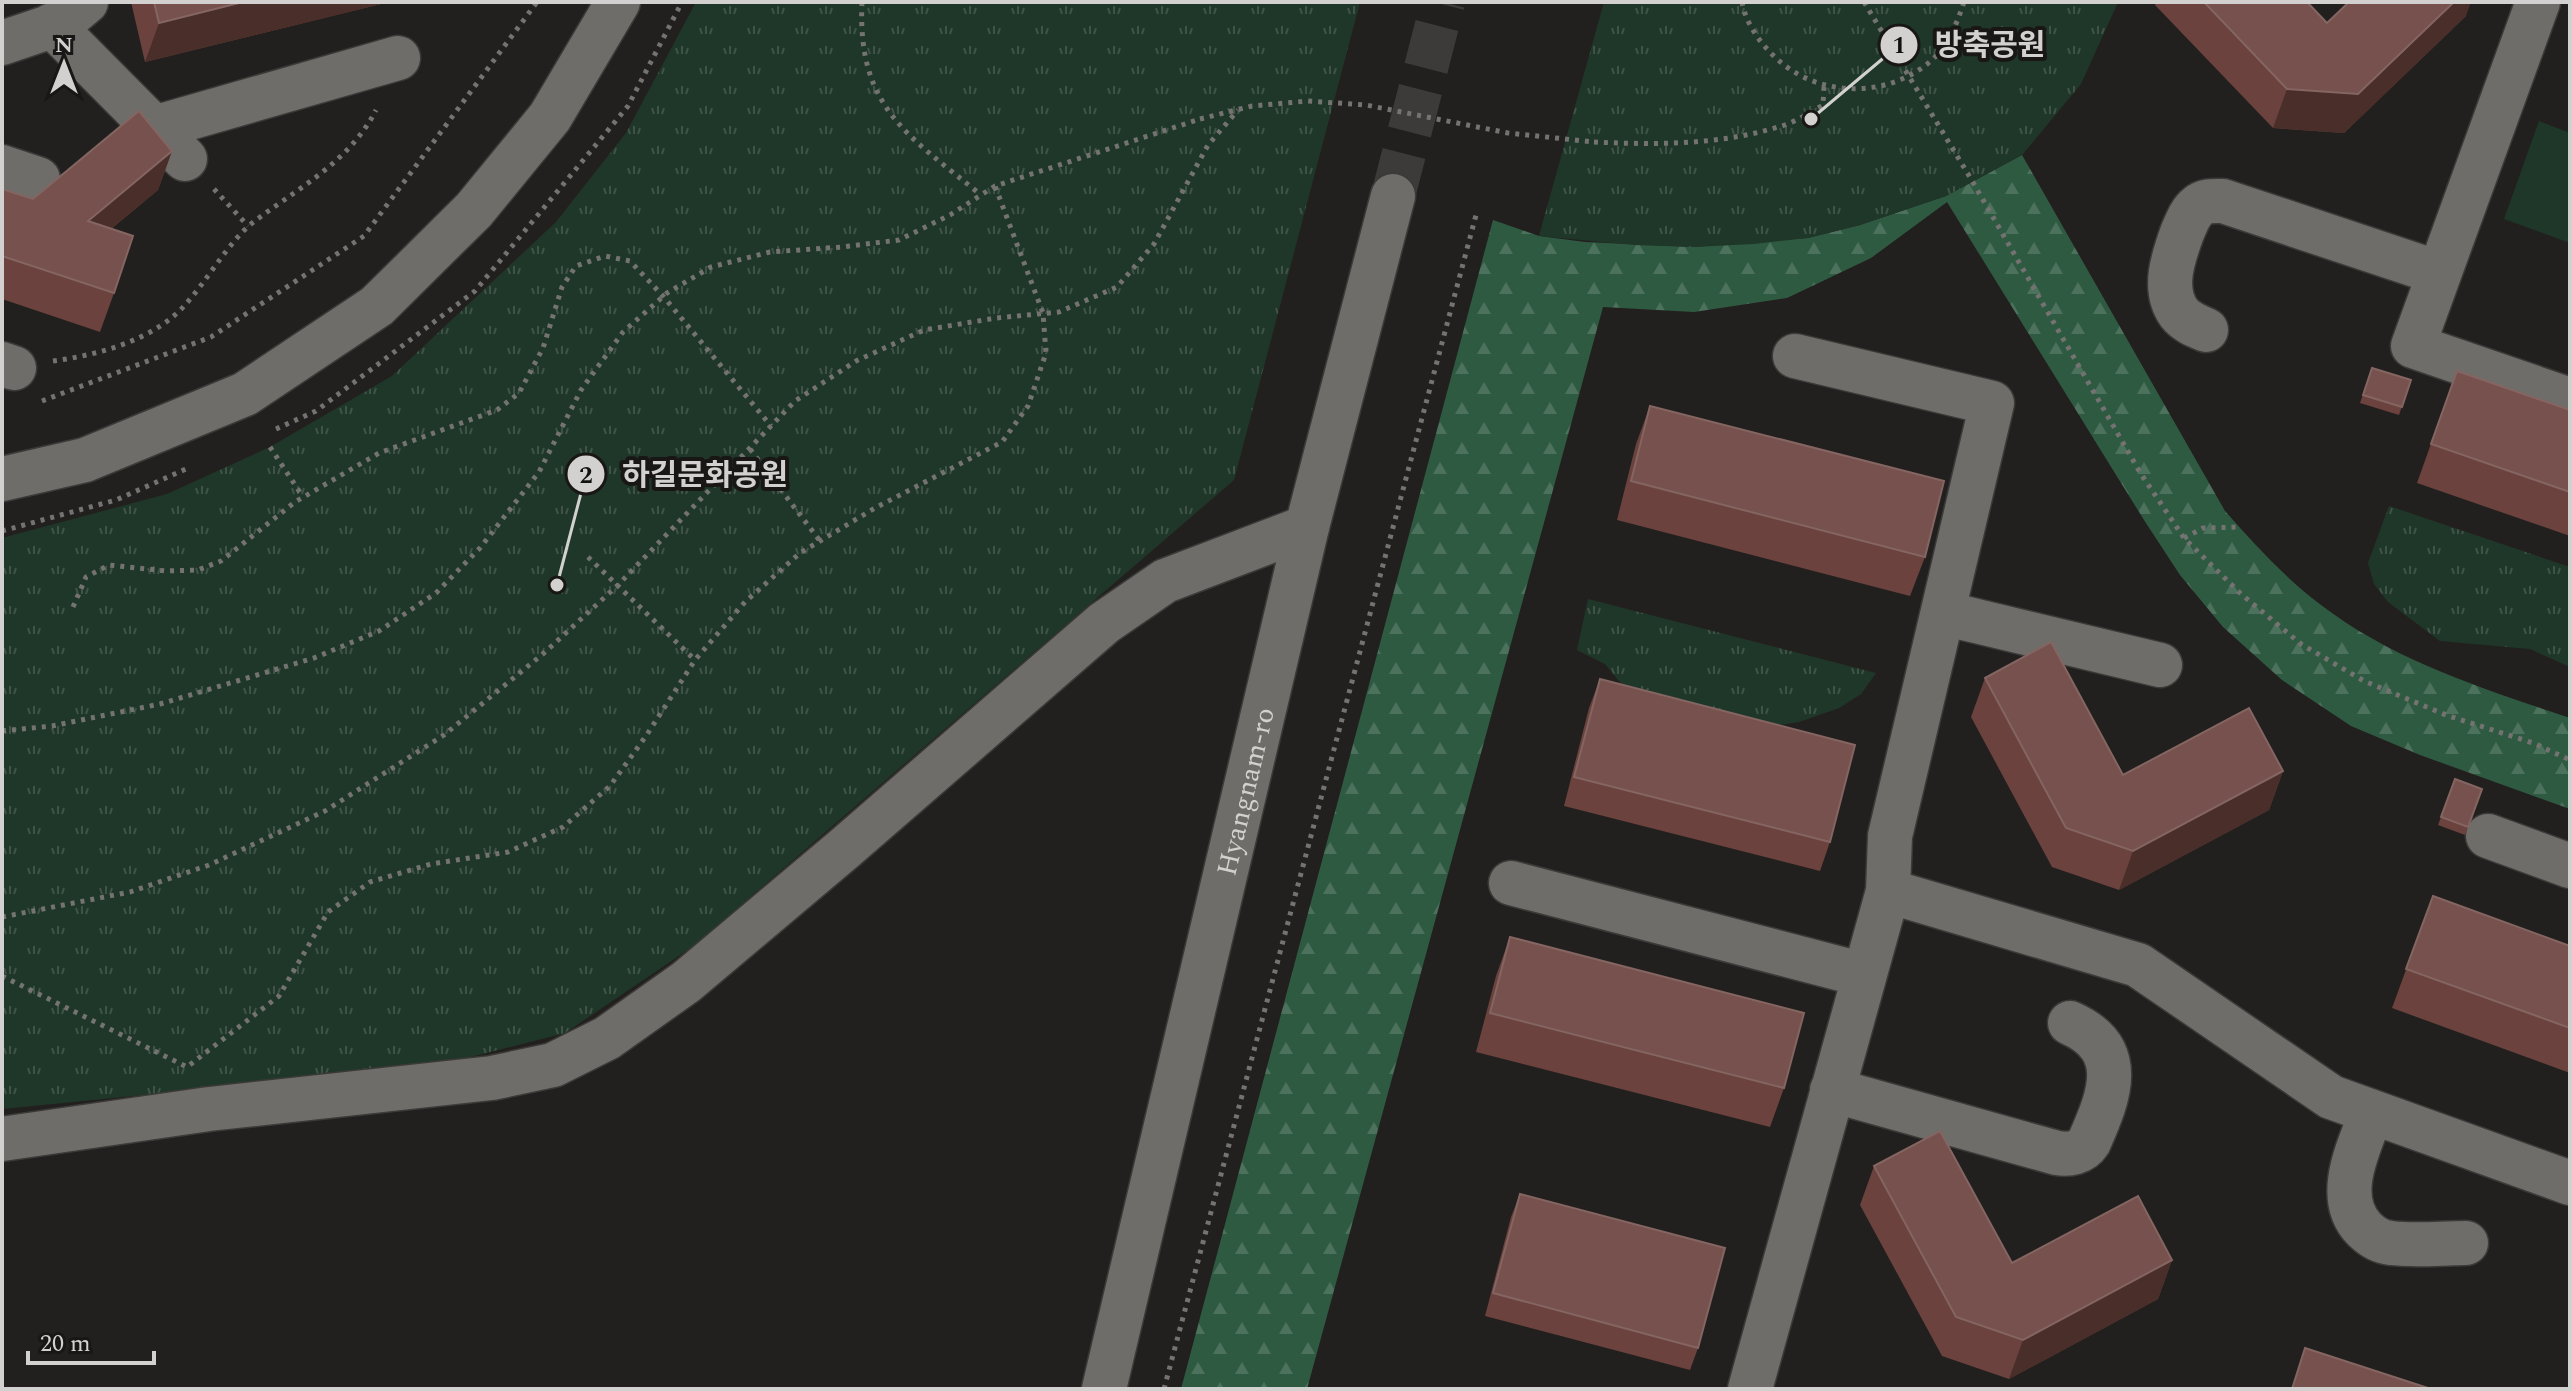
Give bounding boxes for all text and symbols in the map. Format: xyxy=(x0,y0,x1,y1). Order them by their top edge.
callout: 방축공원 xyxy=(1879,18,2061,72)
text: 방축공원 xyxy=(1935,23,2045,69)
north arrow xyxy=(24,24,104,104)
text: 1 xyxy=(1892,28,1906,64)
text: N xyxy=(55,29,73,62)
callout: 하길문화공원 xyxy=(566,447,803,501)
text: 하길문화공원 xyxy=(622,453,788,499)
text: 2 xyxy=(579,458,593,494)
street label: Hyangnam-ro xyxy=(1206,703,1287,880)
scale bar xyxy=(28,1315,154,1365)
text: 20 m xyxy=(40,1326,91,1362)

